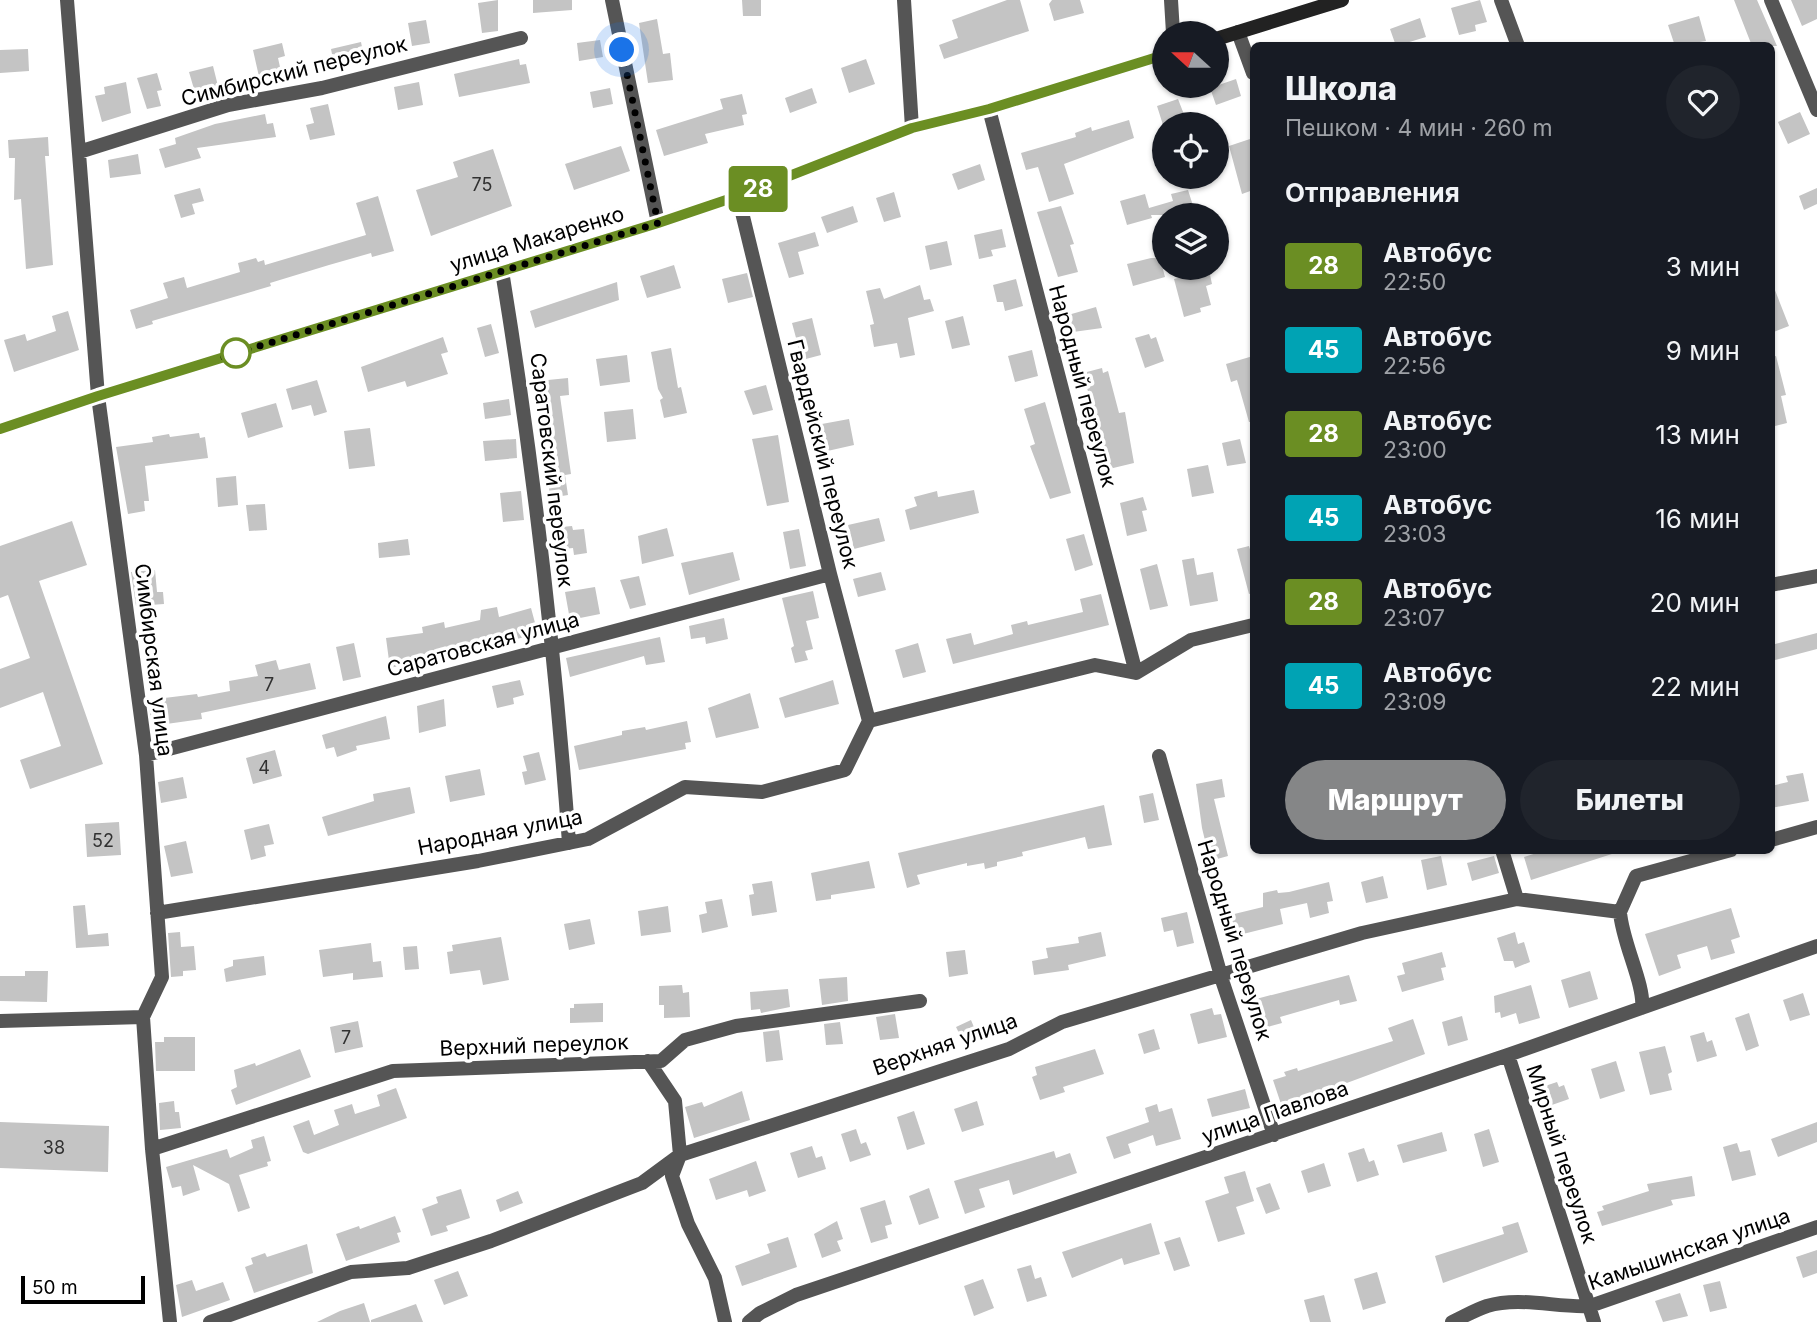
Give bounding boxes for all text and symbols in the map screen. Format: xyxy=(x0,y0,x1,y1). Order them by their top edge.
north arrow xyxy=(1152,21,1228,98)
map controls xyxy=(1152,21,1229,280)
street label: Симбирский переулок xyxy=(178,31,410,111)
your location xyxy=(604,32,639,67)
button: heart xyxy=(1666,65,1740,139)
text: Школа xyxy=(1285,68,1397,108)
button: locate xyxy=(1152,112,1229,189)
text: Пешком · 4 мин · 260 m xyxy=(1285,114,1553,142)
line badge: 28 xyxy=(726,166,790,212)
house number: 75 xyxy=(472,174,492,195)
text: 28 xyxy=(743,174,773,203)
text: Отправления xyxy=(1285,177,1460,208)
street label: улица Макаренко xyxy=(447,201,627,277)
button: layers xyxy=(1152,203,1229,280)
text: Автобус xyxy=(1383,237,1492,268)
text: 28 xyxy=(1308,251,1339,280)
text: 3 мин xyxy=(1666,251,1740,282)
text: 22:50 xyxy=(1383,268,1446,296)
street label: Народный переулок xyxy=(1044,282,1122,490)
text: Автобус xyxy=(1383,321,1492,352)
text: 45 xyxy=(1308,335,1339,364)
text: 9 мин xyxy=(1666,335,1740,366)
street label: Гвардейский переулок xyxy=(782,337,864,572)
unlabelled marker xyxy=(221,338,251,368)
street label: Саратовский переулок xyxy=(525,351,579,589)
text: 22:56 xyxy=(1383,352,1446,380)
text: Автобус xyxy=(1383,405,1492,436)
text: 28 xyxy=(1308,419,1339,448)
text: 13 мин xyxy=(1655,419,1740,450)
text: 23:00 xyxy=(1383,436,1447,464)
text: Автобус xyxy=(1383,489,1492,520)
text: 45 xyxy=(1308,503,1339,532)
text: 16 мин xyxy=(1655,503,1740,534)
text: 23:03 xyxy=(1383,520,1447,548)
street label: Симбирская улица xyxy=(130,562,178,758)
text: Автобус xyxy=(1383,573,1492,604)
text: 28 xyxy=(1308,587,1339,616)
text: 20 мин xyxy=(1650,587,1740,618)
text: 23:07 xyxy=(1383,604,1445,632)
street label: Саратовская улица xyxy=(384,606,582,682)
text: Автобус xyxy=(1383,657,1492,688)
text: 45 xyxy=(1308,671,1339,700)
text: 22 мин xyxy=(1650,671,1740,702)
house number: 7 xyxy=(264,674,274,695)
text: 23:09 xyxy=(1383,688,1447,716)
house number: 4 xyxy=(258,757,270,778)
button: Маршрут xyxy=(1285,760,1506,840)
button: Билеты xyxy=(1520,760,1740,840)
street label: Народная улица xyxy=(415,804,585,860)
house number: 52 xyxy=(92,830,114,851)
street label: Народный переулок xyxy=(1193,837,1278,1044)
street label: Верхняя улица xyxy=(869,1008,1021,1080)
house number: 7 xyxy=(341,1027,351,1048)
street label: Верхний переулок xyxy=(439,1029,630,1061)
street label: Мирный переулок xyxy=(1521,1061,1603,1247)
street label: улица Павлова xyxy=(1199,1075,1351,1149)
house number: 38 xyxy=(43,1137,65,1158)
street label: Камышинская улица xyxy=(1585,1203,1793,1295)
scale bar xyxy=(21,1273,145,1305)
text: 50 m xyxy=(32,1276,78,1299)

